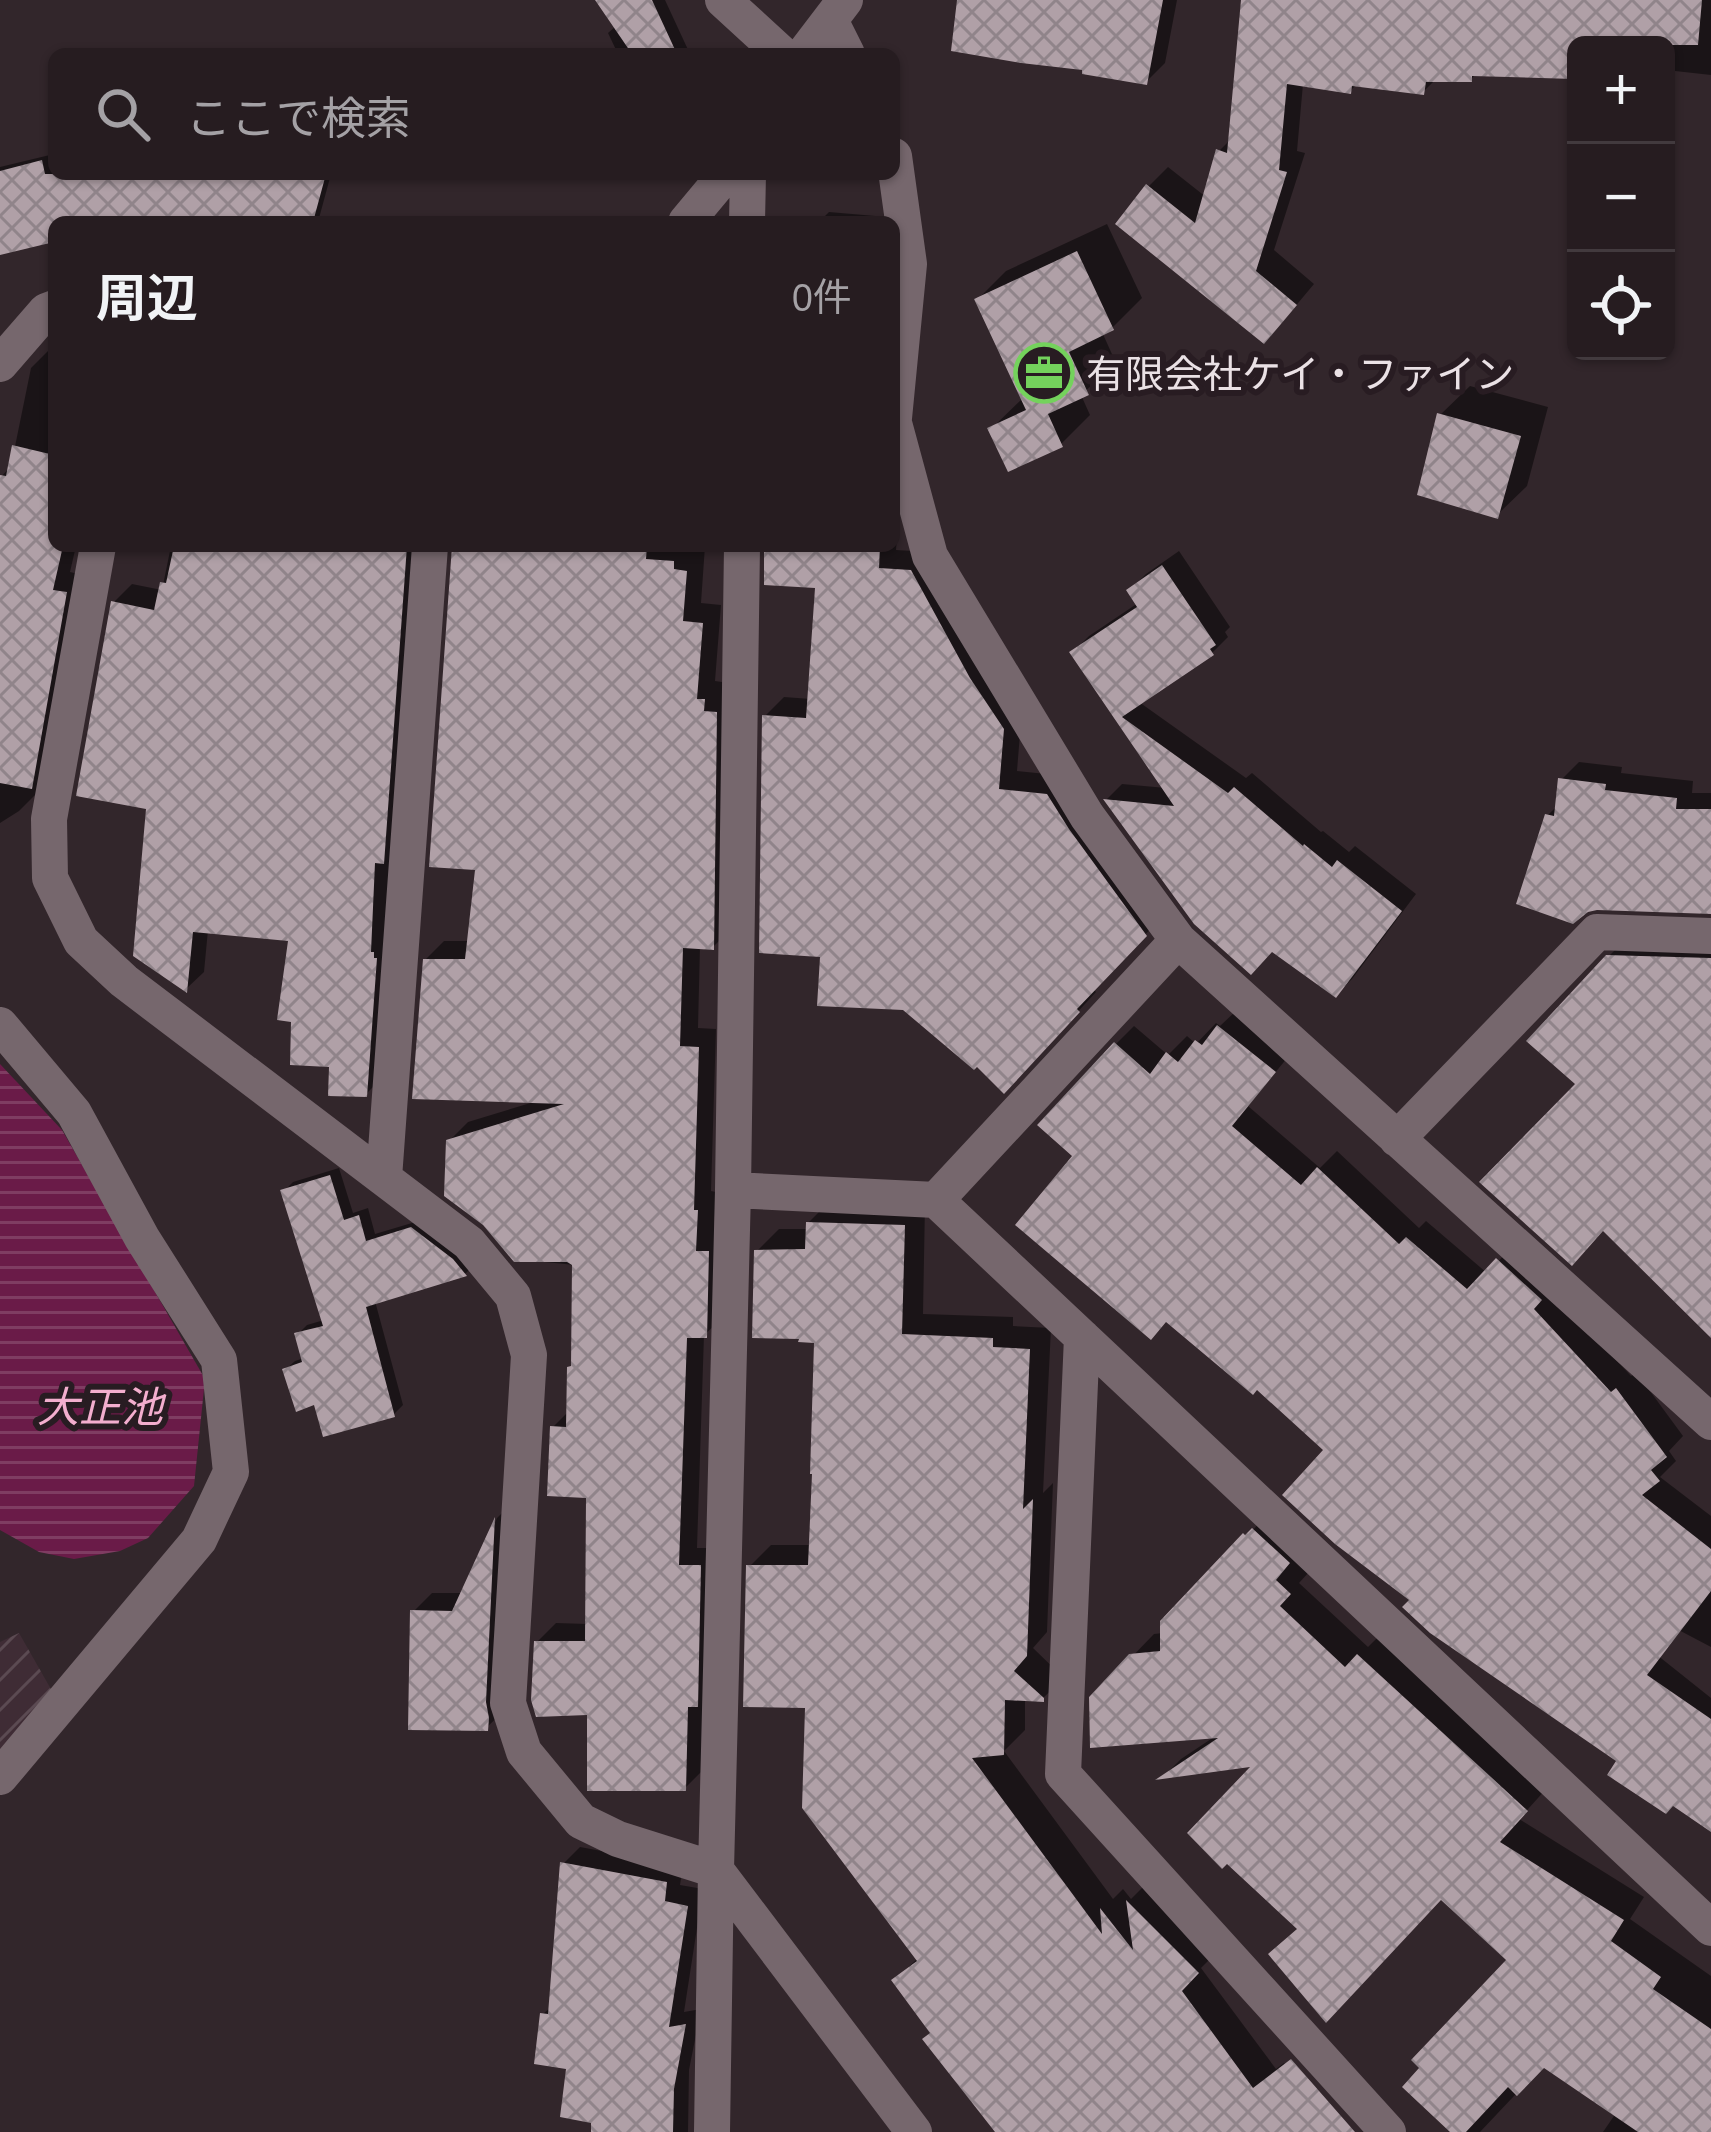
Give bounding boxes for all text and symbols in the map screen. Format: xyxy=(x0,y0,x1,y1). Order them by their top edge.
map controls xyxy=(1567,36,1675,360)
button: + xyxy=(1567,36,1675,144)
search box xyxy=(48,48,900,180)
icon: search xyxy=(90,81,156,147)
text: ここで検索 xyxy=(186,88,411,146)
button: − xyxy=(1567,144,1675,252)
button: locate xyxy=(1567,252,1675,360)
text: 周辺 xyxy=(96,264,198,330)
text: 0件 xyxy=(792,271,852,322)
office icon: 有限会社ケイ・ファイン xyxy=(1013,342,1075,404)
place label: 有限会社ケイ・ファイン xyxy=(1086,348,1514,399)
water label: 大正池 xyxy=(37,1379,167,1434)

